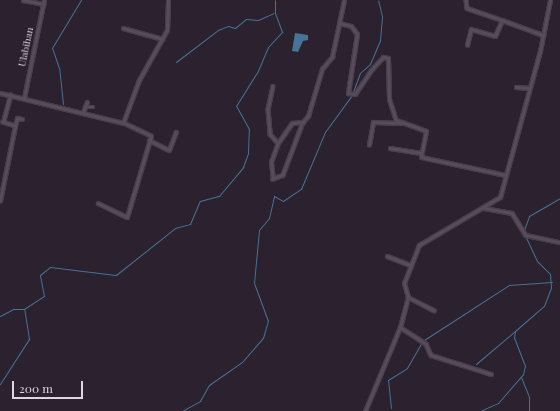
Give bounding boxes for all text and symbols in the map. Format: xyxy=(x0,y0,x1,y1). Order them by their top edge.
street label: Ulabihan xyxy=(16,26,36,68)
scale bar xyxy=(14,373,85,399)
text: 200 m xyxy=(19,380,53,396)

